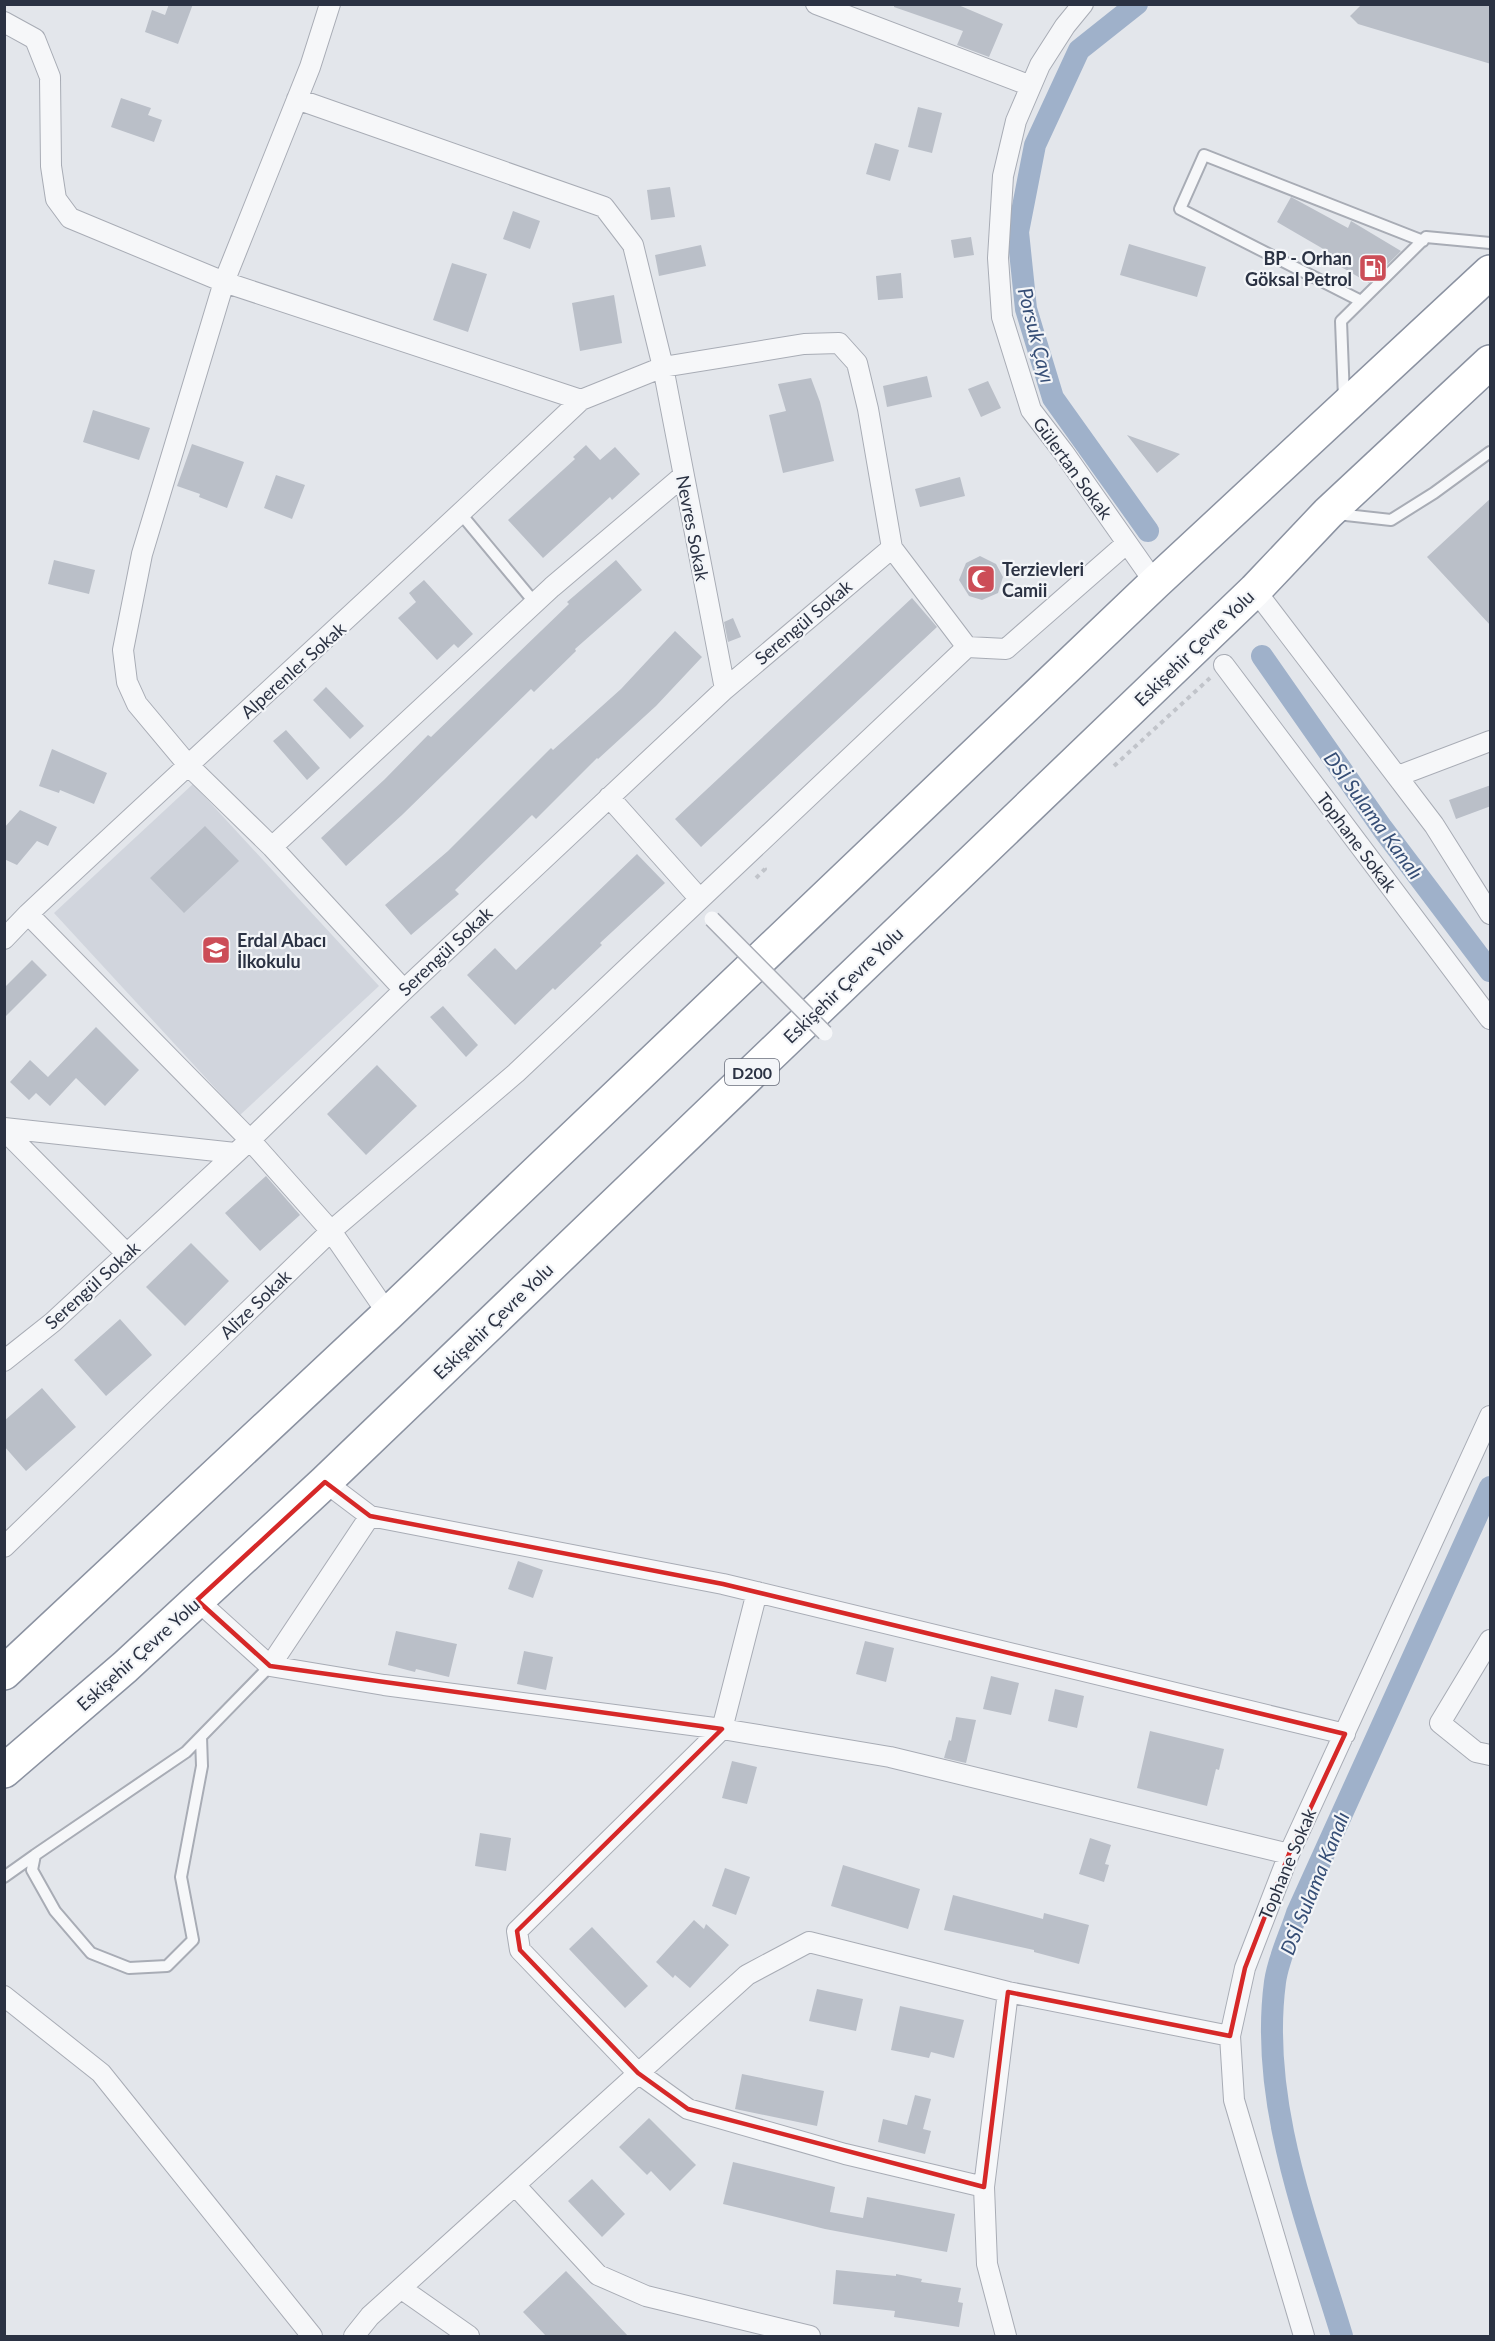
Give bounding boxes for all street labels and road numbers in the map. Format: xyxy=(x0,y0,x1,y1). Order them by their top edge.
street label: Gülertan Sokak xyxy=(1029,413,1118,524)
street label: Nevres Sokak xyxy=(672,473,714,584)
street label: Serengül Sokak xyxy=(750,574,857,669)
street label: Eskişehir Çevre Yolu xyxy=(1130,585,1258,711)
street label: Alperenler Sokak xyxy=(236,617,351,723)
street label: Tophane Sokak xyxy=(1312,788,1402,897)
street label: Serengül Sokak xyxy=(393,901,497,1000)
street label: Eskişehir Çevre Yolu xyxy=(779,922,907,1048)
road number: D200 xyxy=(725,1059,779,1085)
street label: Serengül Sokak xyxy=(40,1236,145,1333)
street label: Eskişehir Çevre Yolu xyxy=(429,1258,557,1384)
street label: Alize Sokak xyxy=(215,1264,296,1343)
street label: Eskişehir Çevre Yolu xyxy=(72,1593,204,1715)
street label: Tophane Sokak xyxy=(1254,1804,1321,1923)

